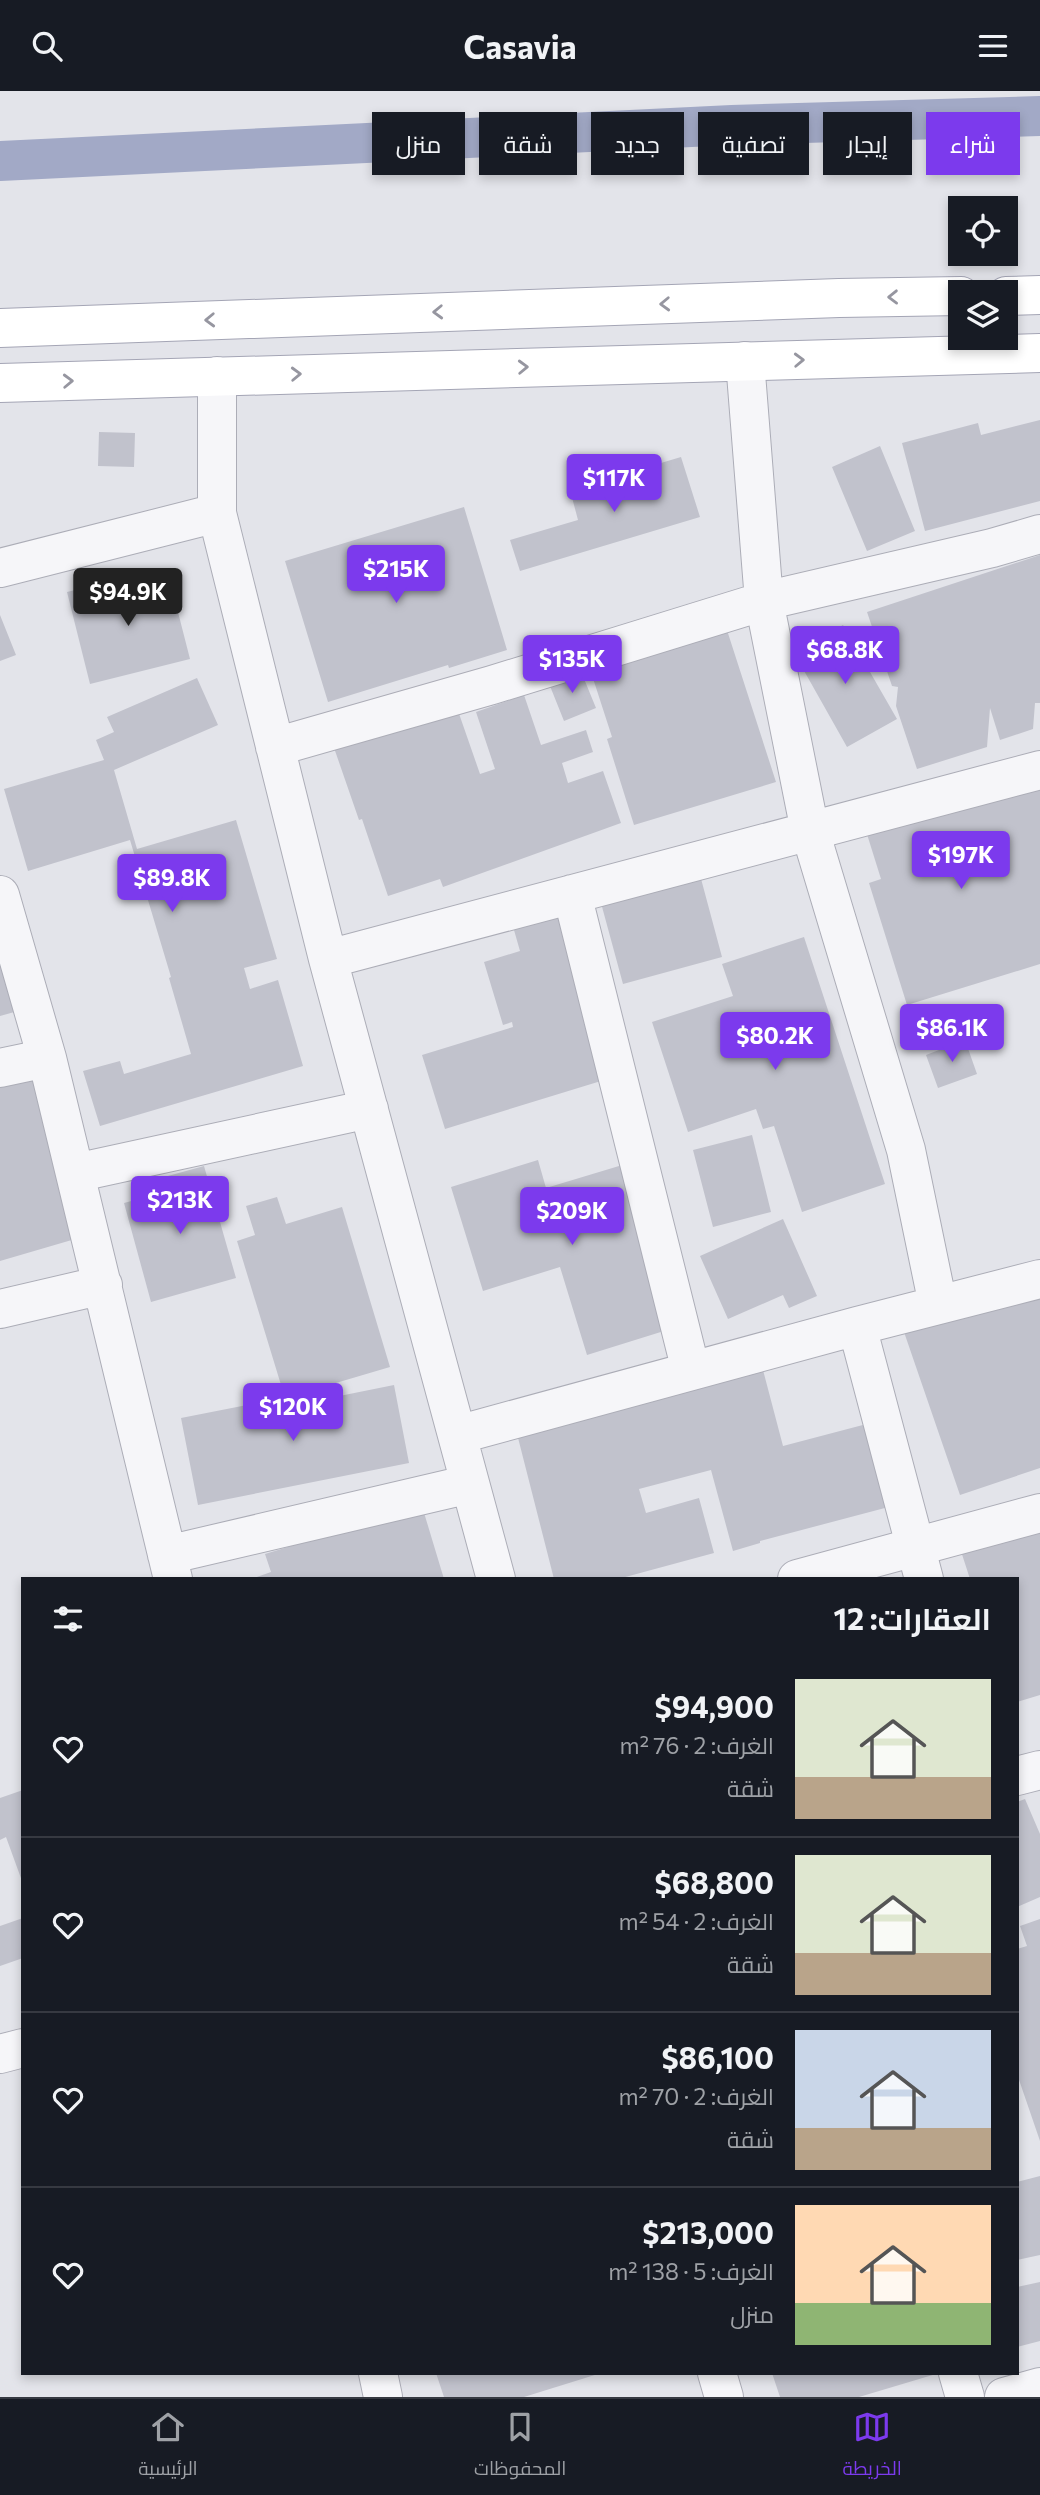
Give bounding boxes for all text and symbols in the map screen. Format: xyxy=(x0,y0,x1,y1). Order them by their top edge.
text: Casavia xyxy=(463,26,577,66)
icon: search xyxy=(28,27,66,65)
icon: menu xyxy=(974,27,1012,65)
chip: منزل xyxy=(372,112,465,175)
chip: شقة xyxy=(479,112,577,175)
chip: جديد xyxy=(591,112,684,175)
chip: تصفية xyxy=(698,112,809,175)
chip: إيجار xyxy=(823,112,912,175)
chip: شراء xyxy=(926,112,1020,175)
map controls xyxy=(948,196,1018,350)
button: locate xyxy=(948,196,1018,266)
button: layers xyxy=(948,280,1018,350)
one-way arrow xyxy=(887,290,898,305)
one-way arrow xyxy=(659,296,670,312)
one-way arrow xyxy=(432,304,443,319)
one-way arrow xyxy=(205,312,216,327)
one-way arrow xyxy=(794,352,805,367)
one-way arrow xyxy=(518,360,529,375)
one-way arrow xyxy=(290,366,301,381)
one-way arrow xyxy=(63,373,74,389)
pin: $117K xyxy=(565,455,663,514)
text: $117K xyxy=(583,463,645,491)
pin: $215K xyxy=(347,545,445,605)
text: $215K xyxy=(363,554,429,582)
pin: $94.9K xyxy=(71,568,185,628)
text: $94.9K xyxy=(89,577,167,605)
pin: $68.8K xyxy=(788,627,902,686)
pin: $135K xyxy=(523,635,621,695)
text: $68.8K xyxy=(806,635,884,663)
text: $135K xyxy=(539,644,605,672)
pin: $197K xyxy=(912,831,1010,891)
text: $197K xyxy=(928,840,994,868)
pin: $89.8K xyxy=(115,855,229,914)
text: $89.8K xyxy=(133,863,211,891)
pin: $86.1K xyxy=(895,1005,1009,1064)
pin: $80.2K xyxy=(718,1013,832,1072)
text: $86.1K xyxy=(916,1013,988,1041)
text: $80.2K xyxy=(736,1021,814,1049)
pin: $213K xyxy=(131,1177,229,1236)
text: $213K xyxy=(147,1185,213,1213)
pin: $209K xyxy=(523,1187,621,1247)
text: $209K xyxy=(536,1196,608,1224)
pin: $120K xyxy=(244,1383,342,1443)
text: $120K xyxy=(259,1392,327,1420)
text: العقارات: 12 xyxy=(833,1599,991,1636)
icon: filters xyxy=(49,1600,87,1638)
text: $94,900 xyxy=(654,1687,774,1724)
icon: home xyxy=(851,1707,935,1791)
icon: heart xyxy=(49,1730,87,1768)
text: الغرف: 2 · 76 m² xyxy=(620,1731,774,1759)
text: شقة xyxy=(727,1774,774,1802)
text: $68,800 xyxy=(655,1863,774,1900)
icon: home xyxy=(851,1883,935,1967)
icon: heart xyxy=(49,1906,87,1944)
text: الغرف: 2 · 54 m² xyxy=(619,1907,774,1935)
text: شقة xyxy=(727,1950,774,1978)
text: $86,100 xyxy=(661,2038,774,2075)
icon: home xyxy=(851,2058,935,2142)
icon: heart xyxy=(49,2081,87,2119)
text: الغرف: 2 · 70 m² xyxy=(619,2082,774,2110)
text: شقة xyxy=(727,2125,774,2153)
text: $213,000 xyxy=(642,2213,774,2250)
icon: home xyxy=(851,2233,935,2317)
icon: heart xyxy=(49,2256,87,2294)
text: الغرف: 5 · 138 m² xyxy=(608,2257,774,2285)
text: منزل xyxy=(730,2300,774,2328)
tab: الرئيسية xyxy=(138,2408,198,2486)
tab: المحفوظات xyxy=(474,2408,566,2486)
tab: الخريطة xyxy=(843,2408,902,2486)

